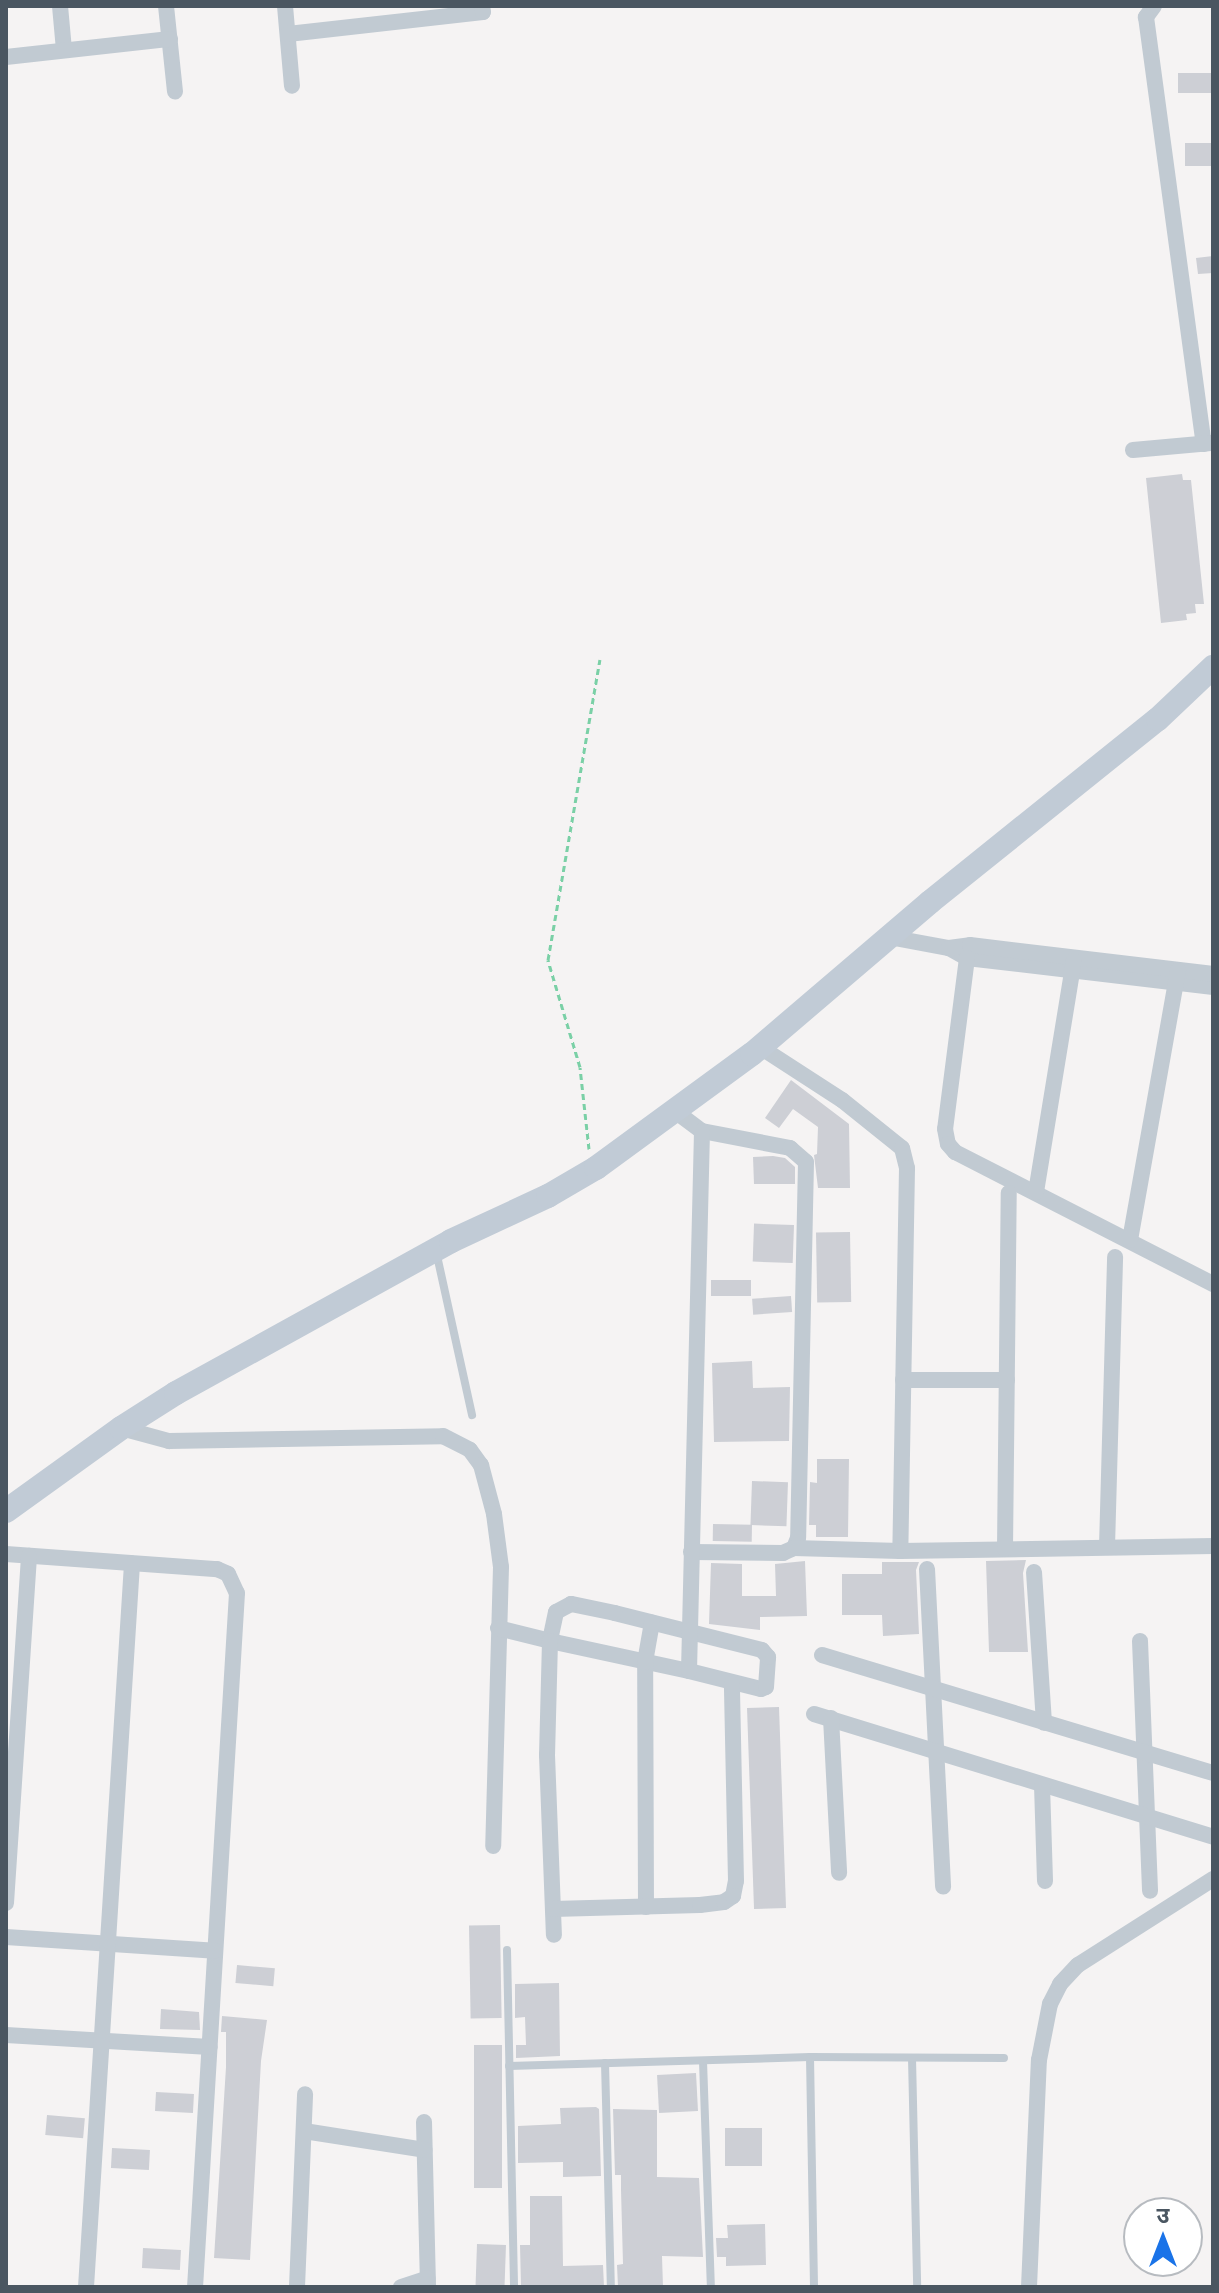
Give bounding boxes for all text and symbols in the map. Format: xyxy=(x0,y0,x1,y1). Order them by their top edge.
north arrow xyxy=(1123,2197,1203,2277)
text: उ xyxy=(1157,2201,1169,2228)

